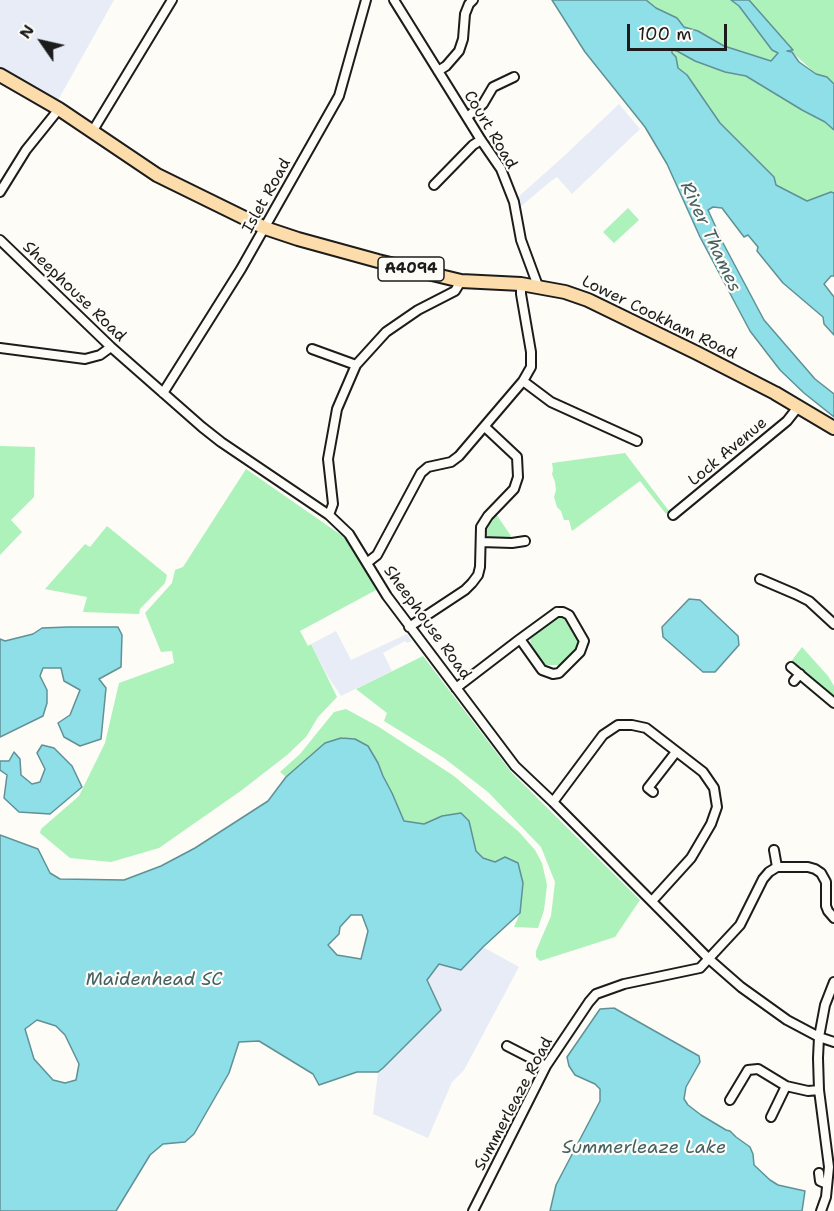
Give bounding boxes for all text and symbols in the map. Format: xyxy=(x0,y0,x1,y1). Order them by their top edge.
north arrow xyxy=(12,12,72,72)
scale bar xyxy=(630,12,730,50)
text: N xyxy=(14,21,39,43)
text: 100 m xyxy=(638,22,692,46)
street label: Court Road xyxy=(459,87,521,173)
street label: Islet Road xyxy=(239,155,295,237)
water label: River Thames xyxy=(675,178,745,296)
street label: Sheephouse Road xyxy=(18,238,130,346)
road number: A4094 xyxy=(378,257,444,281)
street label: Lower Cookham Road xyxy=(578,272,740,364)
street label: Lock Avenue xyxy=(685,414,771,490)
street label: Sheephouse Road xyxy=(379,562,475,684)
water label: Maidenhead SC xyxy=(86,969,222,991)
street label: Summerleaze Road xyxy=(471,1034,557,1174)
water label: Summerleaze Lake xyxy=(562,1137,726,1159)

